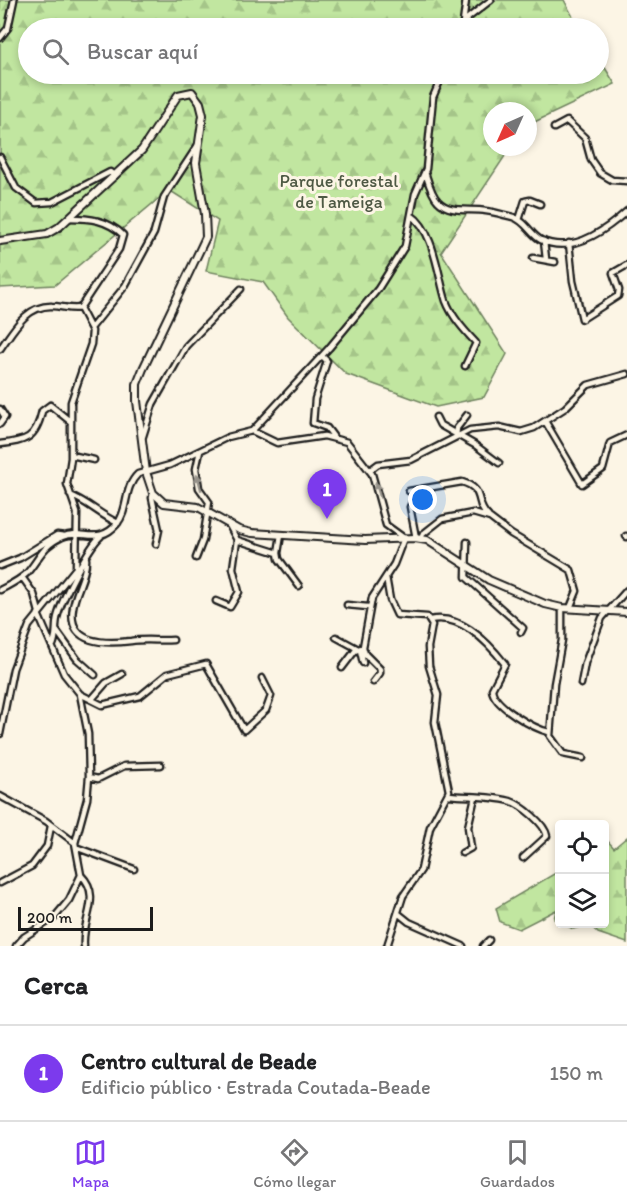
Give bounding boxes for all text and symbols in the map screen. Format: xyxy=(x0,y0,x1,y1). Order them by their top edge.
search box xyxy=(18,18,609,84)
icon: search xyxy=(39,35,72,68)
text: Buscar aquí xyxy=(87,38,198,65)
north arrow xyxy=(483,102,537,156)
park label: Parque forestal de Tameiga xyxy=(280,170,398,213)
pin: 1 xyxy=(308,470,346,519)
one-way arrow xyxy=(194,473,203,491)
one-way arrow xyxy=(373,481,382,499)
your location xyxy=(408,485,437,514)
map controls xyxy=(555,820,609,928)
button: locate xyxy=(555,820,609,874)
button: layers xyxy=(555,874,609,928)
scale bar xyxy=(18,904,153,932)
text: 200 m xyxy=(27,908,72,927)
text: Cerca xyxy=(24,969,88,1001)
text: Centro cultural de Beade xyxy=(81,1048,317,1075)
text: 1 xyxy=(39,1061,48,1085)
text: 150 m xyxy=(550,1061,603,1085)
text: Edificio público · Estrada Coutada-Beade xyxy=(81,1075,431,1099)
tab: Mapa xyxy=(72,1136,109,1191)
tab: Cómo llegar xyxy=(253,1136,336,1191)
tab: Guardados xyxy=(480,1136,555,1191)

